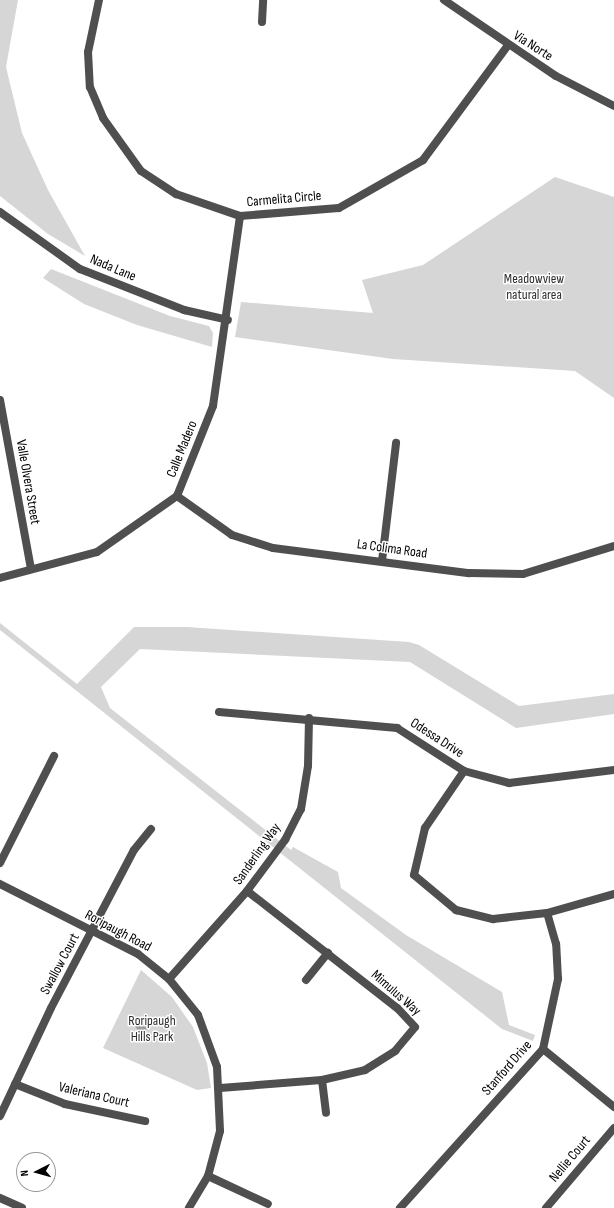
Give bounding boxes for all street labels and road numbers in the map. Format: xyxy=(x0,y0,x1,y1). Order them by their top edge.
street label: Via Norte xyxy=(510,27,556,65)
street label: Carmelita Circle xyxy=(246,187,322,211)
street label: Nada Lane xyxy=(88,251,138,285)
street label: Calle Madero xyxy=(163,418,201,480)
street label: Valle Olvera Street xyxy=(12,438,44,526)
street label: La Colima Road xyxy=(356,536,428,562)
street label: Odessa Drive xyxy=(407,715,467,761)
street label: Sanderling Way xyxy=(230,820,284,888)
street label: Roripaugh Road xyxy=(82,906,154,956)
street label: Swallow Court xyxy=(37,931,83,997)
street label: Mimulus Way xyxy=(368,967,424,1019)
street label: Stanford Drive xyxy=(479,1037,535,1099)
street label: Valeriana Court xyxy=(57,1079,131,1111)
street label: Nellie Court xyxy=(546,1132,594,1186)

